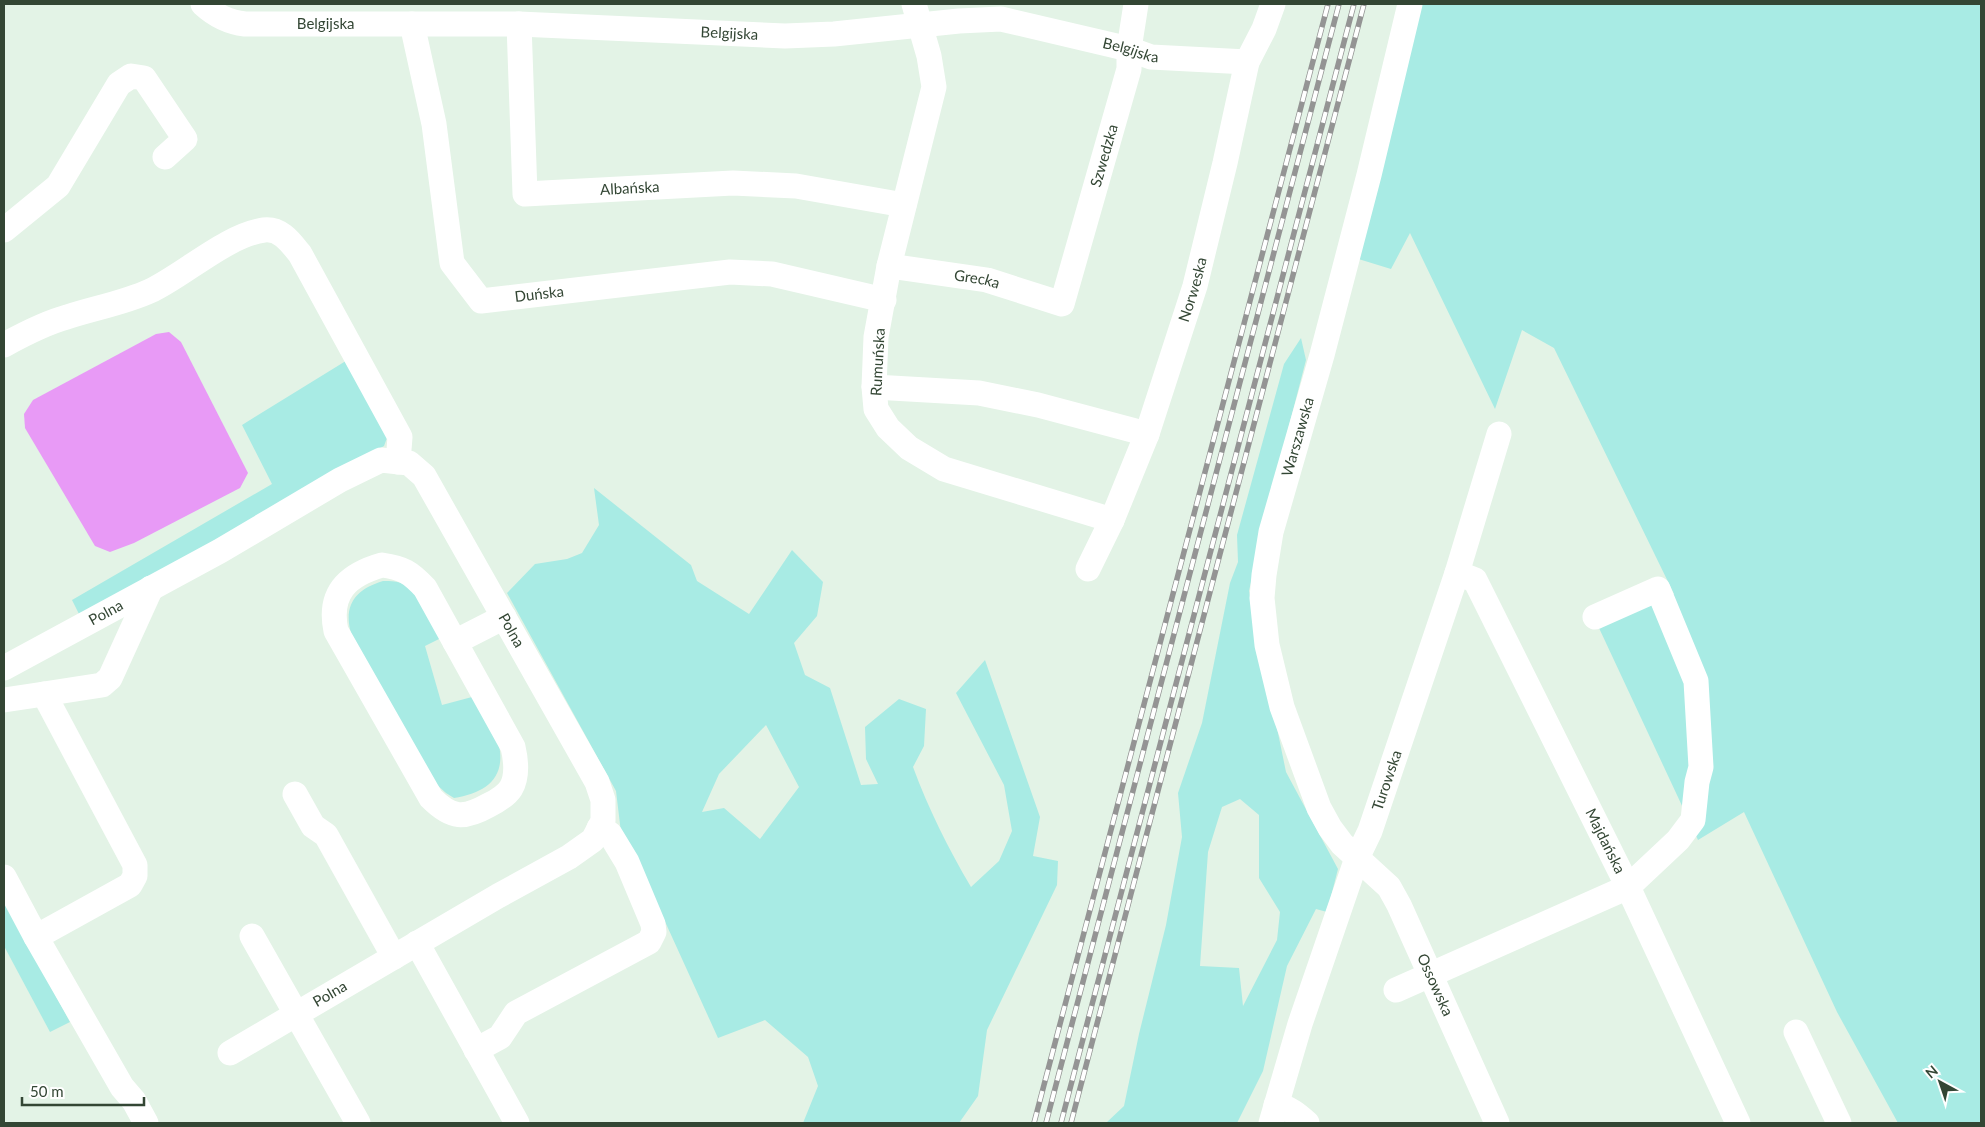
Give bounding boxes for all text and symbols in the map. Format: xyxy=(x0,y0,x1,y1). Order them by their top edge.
street label: Belgijska xyxy=(297,14,354,32)
street label: Belgijska xyxy=(700,22,759,43)
street label: Belgijska xyxy=(1101,33,1159,65)
street label: Szwedzka xyxy=(1086,122,1121,189)
street label: Albańska xyxy=(600,177,660,198)
street label: Norweska xyxy=(1174,255,1210,324)
street label: Grecka xyxy=(953,265,1003,292)
street label: Duńska xyxy=(513,281,565,305)
street label: Rumuńska xyxy=(866,327,888,396)
street label: Warszawska xyxy=(1277,395,1317,478)
street label: Polna xyxy=(85,595,126,628)
street label: Polna xyxy=(495,610,529,650)
street label: Turowska xyxy=(1368,748,1405,813)
street label: Majdańska xyxy=(1582,805,1630,876)
street label: Ossowska xyxy=(1414,950,1458,1018)
street label: Polna xyxy=(309,976,350,1010)
north arrow xyxy=(1915,1057,1965,1107)
text: N xyxy=(1922,1062,1941,1082)
scale bar xyxy=(22,1074,145,1106)
text: 50 m xyxy=(30,1082,64,1100)

